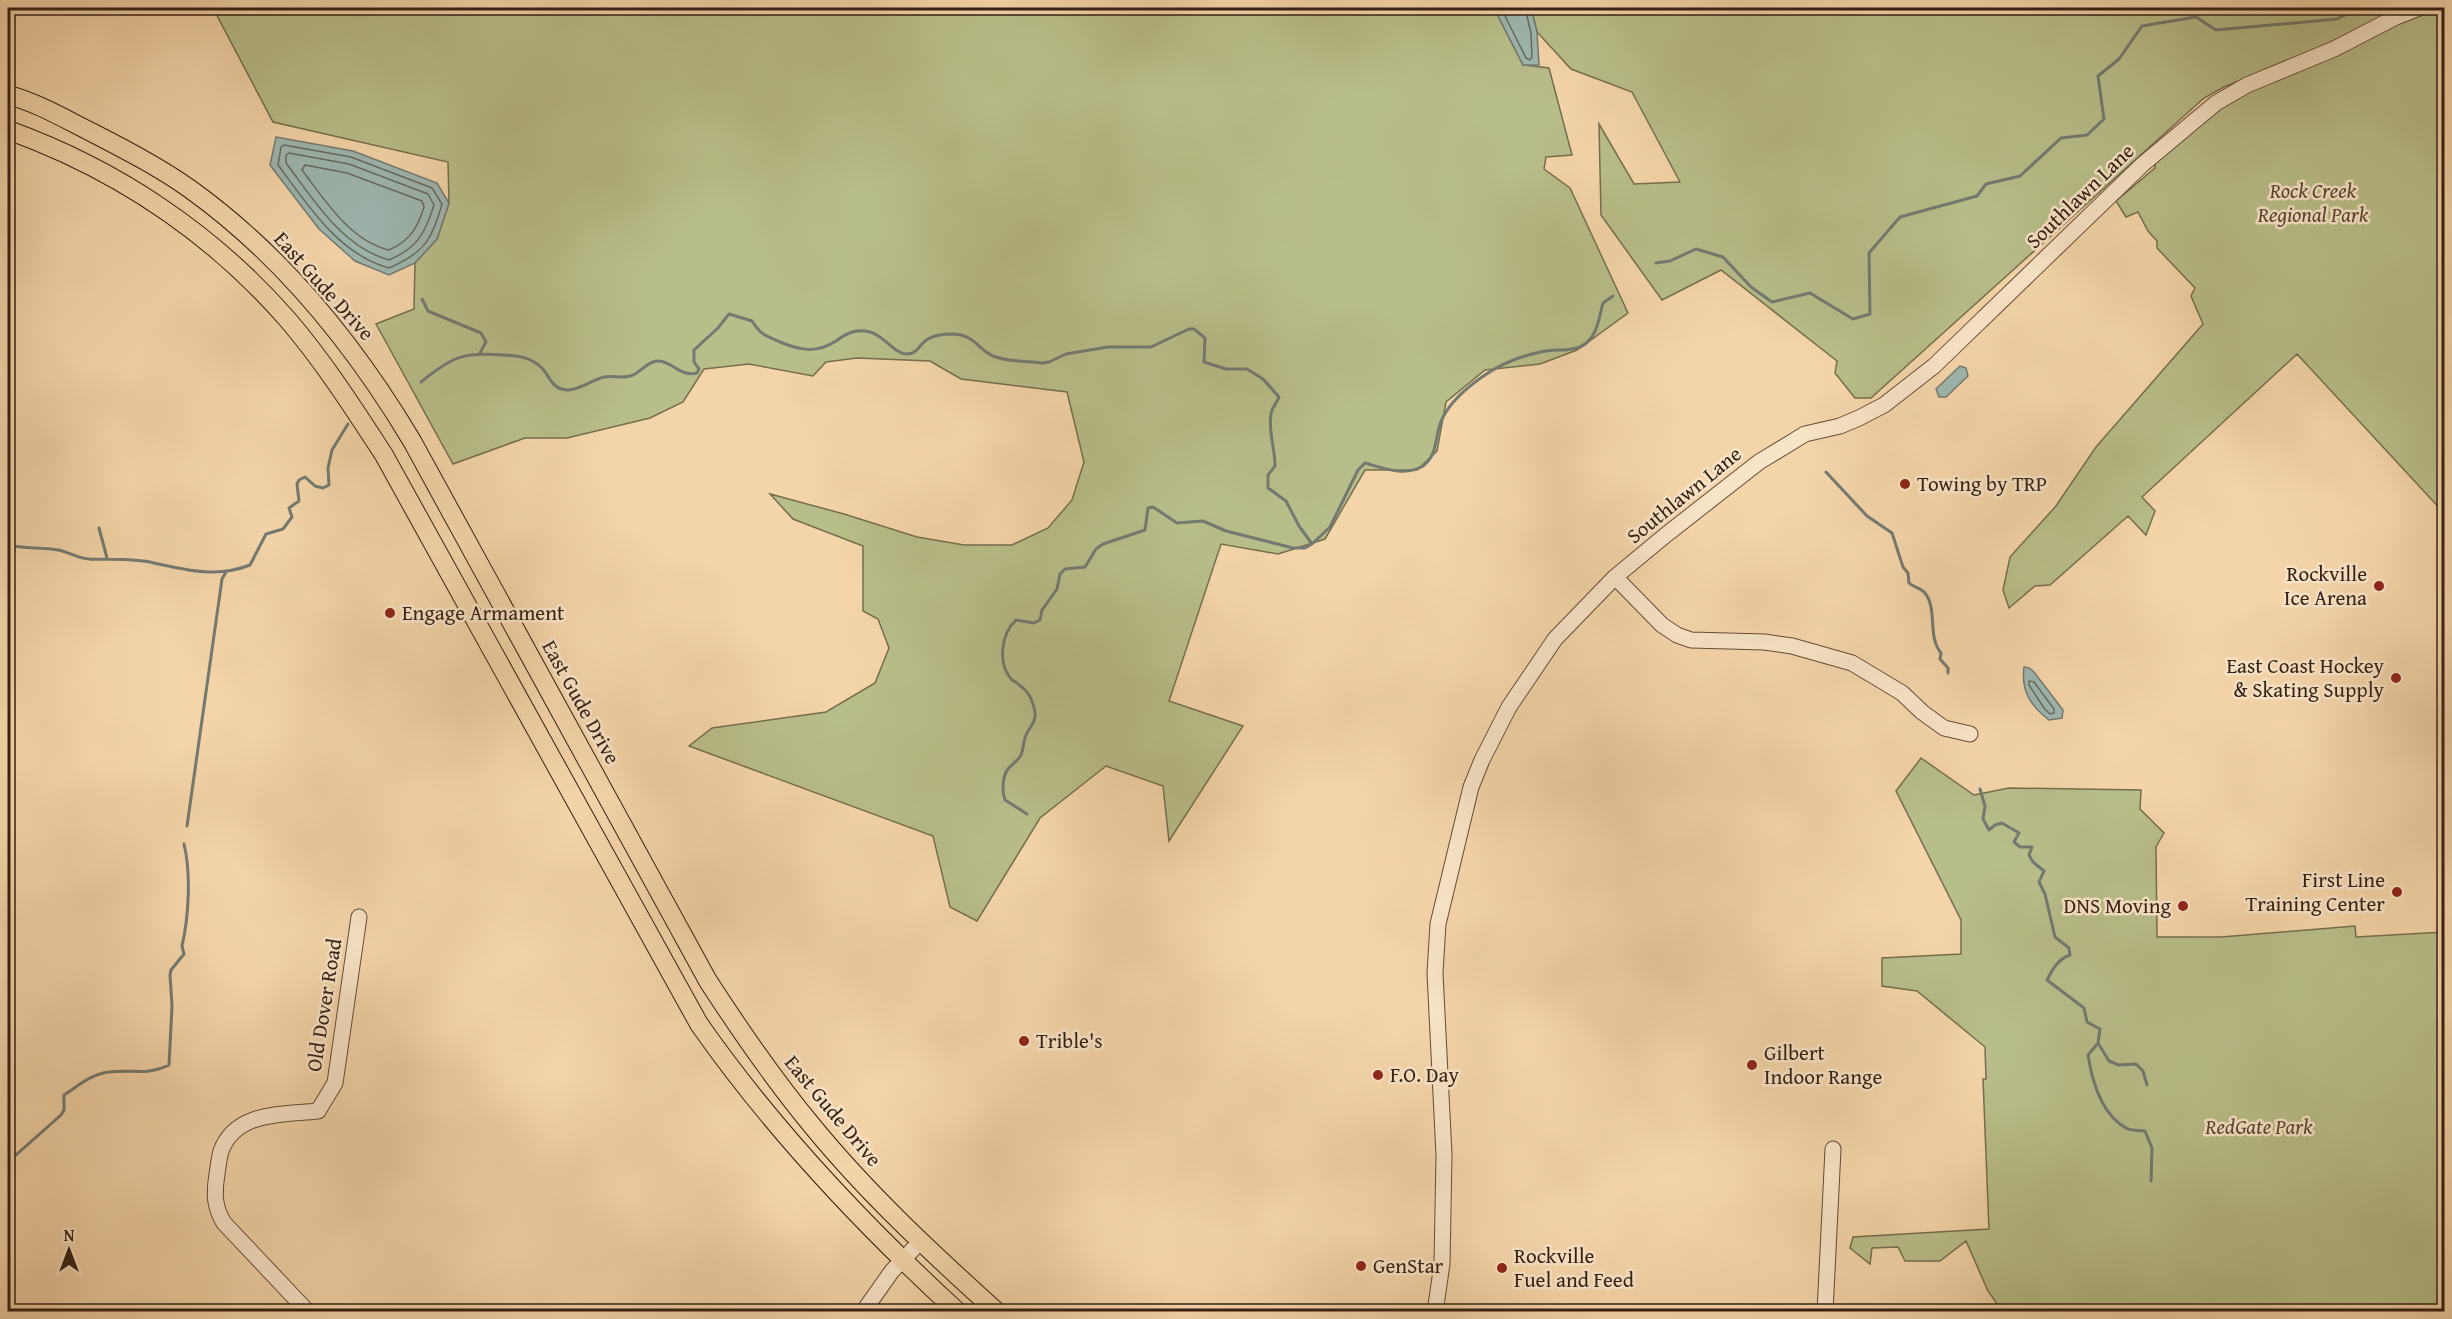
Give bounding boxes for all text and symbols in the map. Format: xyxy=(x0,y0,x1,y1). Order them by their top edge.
street label: Southlawn Lane xyxy=(2018,136,2141,255)
park label: Rock Creek Regional Park xyxy=(2257,175,2369,230)
street label: East Gude Drive xyxy=(267,224,382,347)
street label: Southlawn Lane xyxy=(1619,438,1748,551)
place label: Towing by TRP xyxy=(1917,468,2047,499)
marker: Towing by TRP xyxy=(1898,477,1912,491)
place label: Rockville Ice Arena xyxy=(2284,558,2367,613)
marker: Rockville Ice Arena xyxy=(2372,579,2386,593)
place label: Engage Armament xyxy=(402,597,565,628)
marker: Engage Armament xyxy=(383,606,397,620)
street label: East Gude Drive xyxy=(535,634,628,770)
place label: East Coast Hockey & Skating Supply xyxy=(2226,650,2385,705)
marker: East Coast Hockey & Skating Supply xyxy=(2389,671,2403,685)
place label: First Line Training Center xyxy=(2245,864,2385,919)
marker: First Line Training Center xyxy=(2390,885,2404,899)
place label: DNS Moving xyxy=(2064,890,2172,921)
marker: DNS Moving xyxy=(2176,899,2190,913)
street label: Old Dover Road xyxy=(298,935,349,1074)
place label: Trible's xyxy=(1036,1025,1103,1056)
marker: Trible's xyxy=(1017,1034,1031,1048)
place label: Gilbert Indoor Range xyxy=(1764,1037,1882,1092)
street label: East Gude Drive xyxy=(777,1048,890,1173)
marker: Gilbert Indoor Range xyxy=(1745,1058,1759,1072)
place label: F.O. Day xyxy=(1390,1059,1459,1090)
marker: F.O. Day xyxy=(1371,1068,1385,1082)
park label: RedGate Park xyxy=(2204,1111,2313,1142)
north arrow xyxy=(39,1220,99,1280)
text: N xyxy=(64,1223,75,1247)
place label: Rockville Fuel and Feed xyxy=(1514,1240,1635,1295)
place label: GenStar xyxy=(1373,1250,1444,1281)
marker: GenStar xyxy=(1354,1259,1368,1273)
marker: Rockville Fuel and Feed xyxy=(1495,1261,1509,1275)

